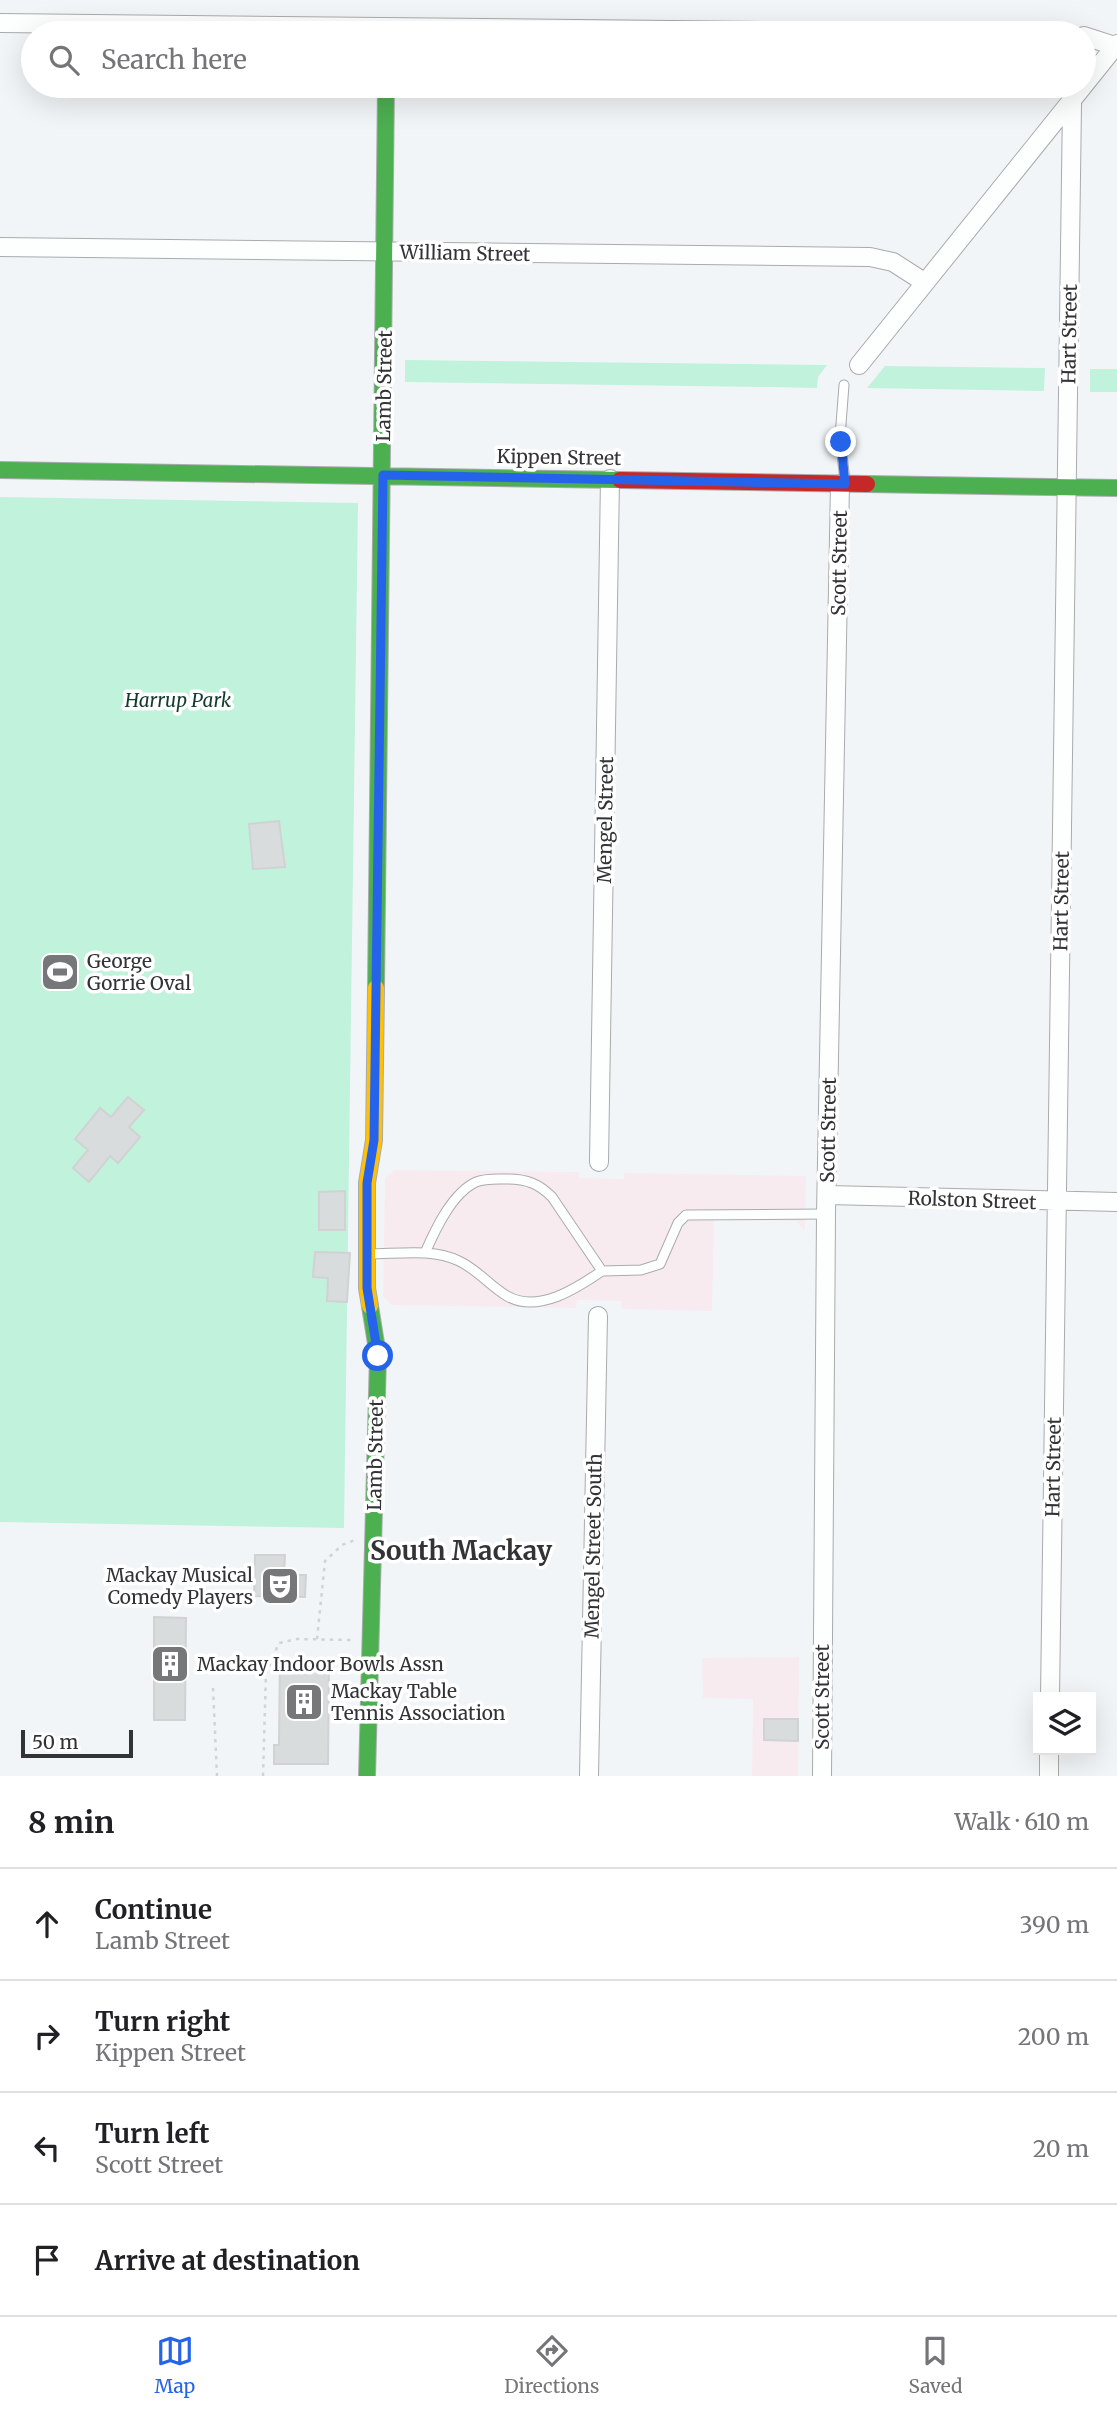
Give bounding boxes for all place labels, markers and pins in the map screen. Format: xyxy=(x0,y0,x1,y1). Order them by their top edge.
place label: George Gorrie Oval xyxy=(87,949,191,995)
sports icon: George Gorrie Oval xyxy=(39,951,81,993)
place label: Mackay Musical Comedy Players xyxy=(106,1563,253,1609)
theatre icon: Mackay Musical Comedy Players xyxy=(259,1565,301,1607)
building icon: Mackay Indoor Bowls Assn xyxy=(149,1643,191,1685)
place label: Mackay Indoor Bowls Assn xyxy=(197,1652,444,1676)
place label: Mackay Table Tennis Association xyxy=(331,1679,506,1725)
building icon: Mackay Table Tennis Association xyxy=(283,1681,325,1723)

